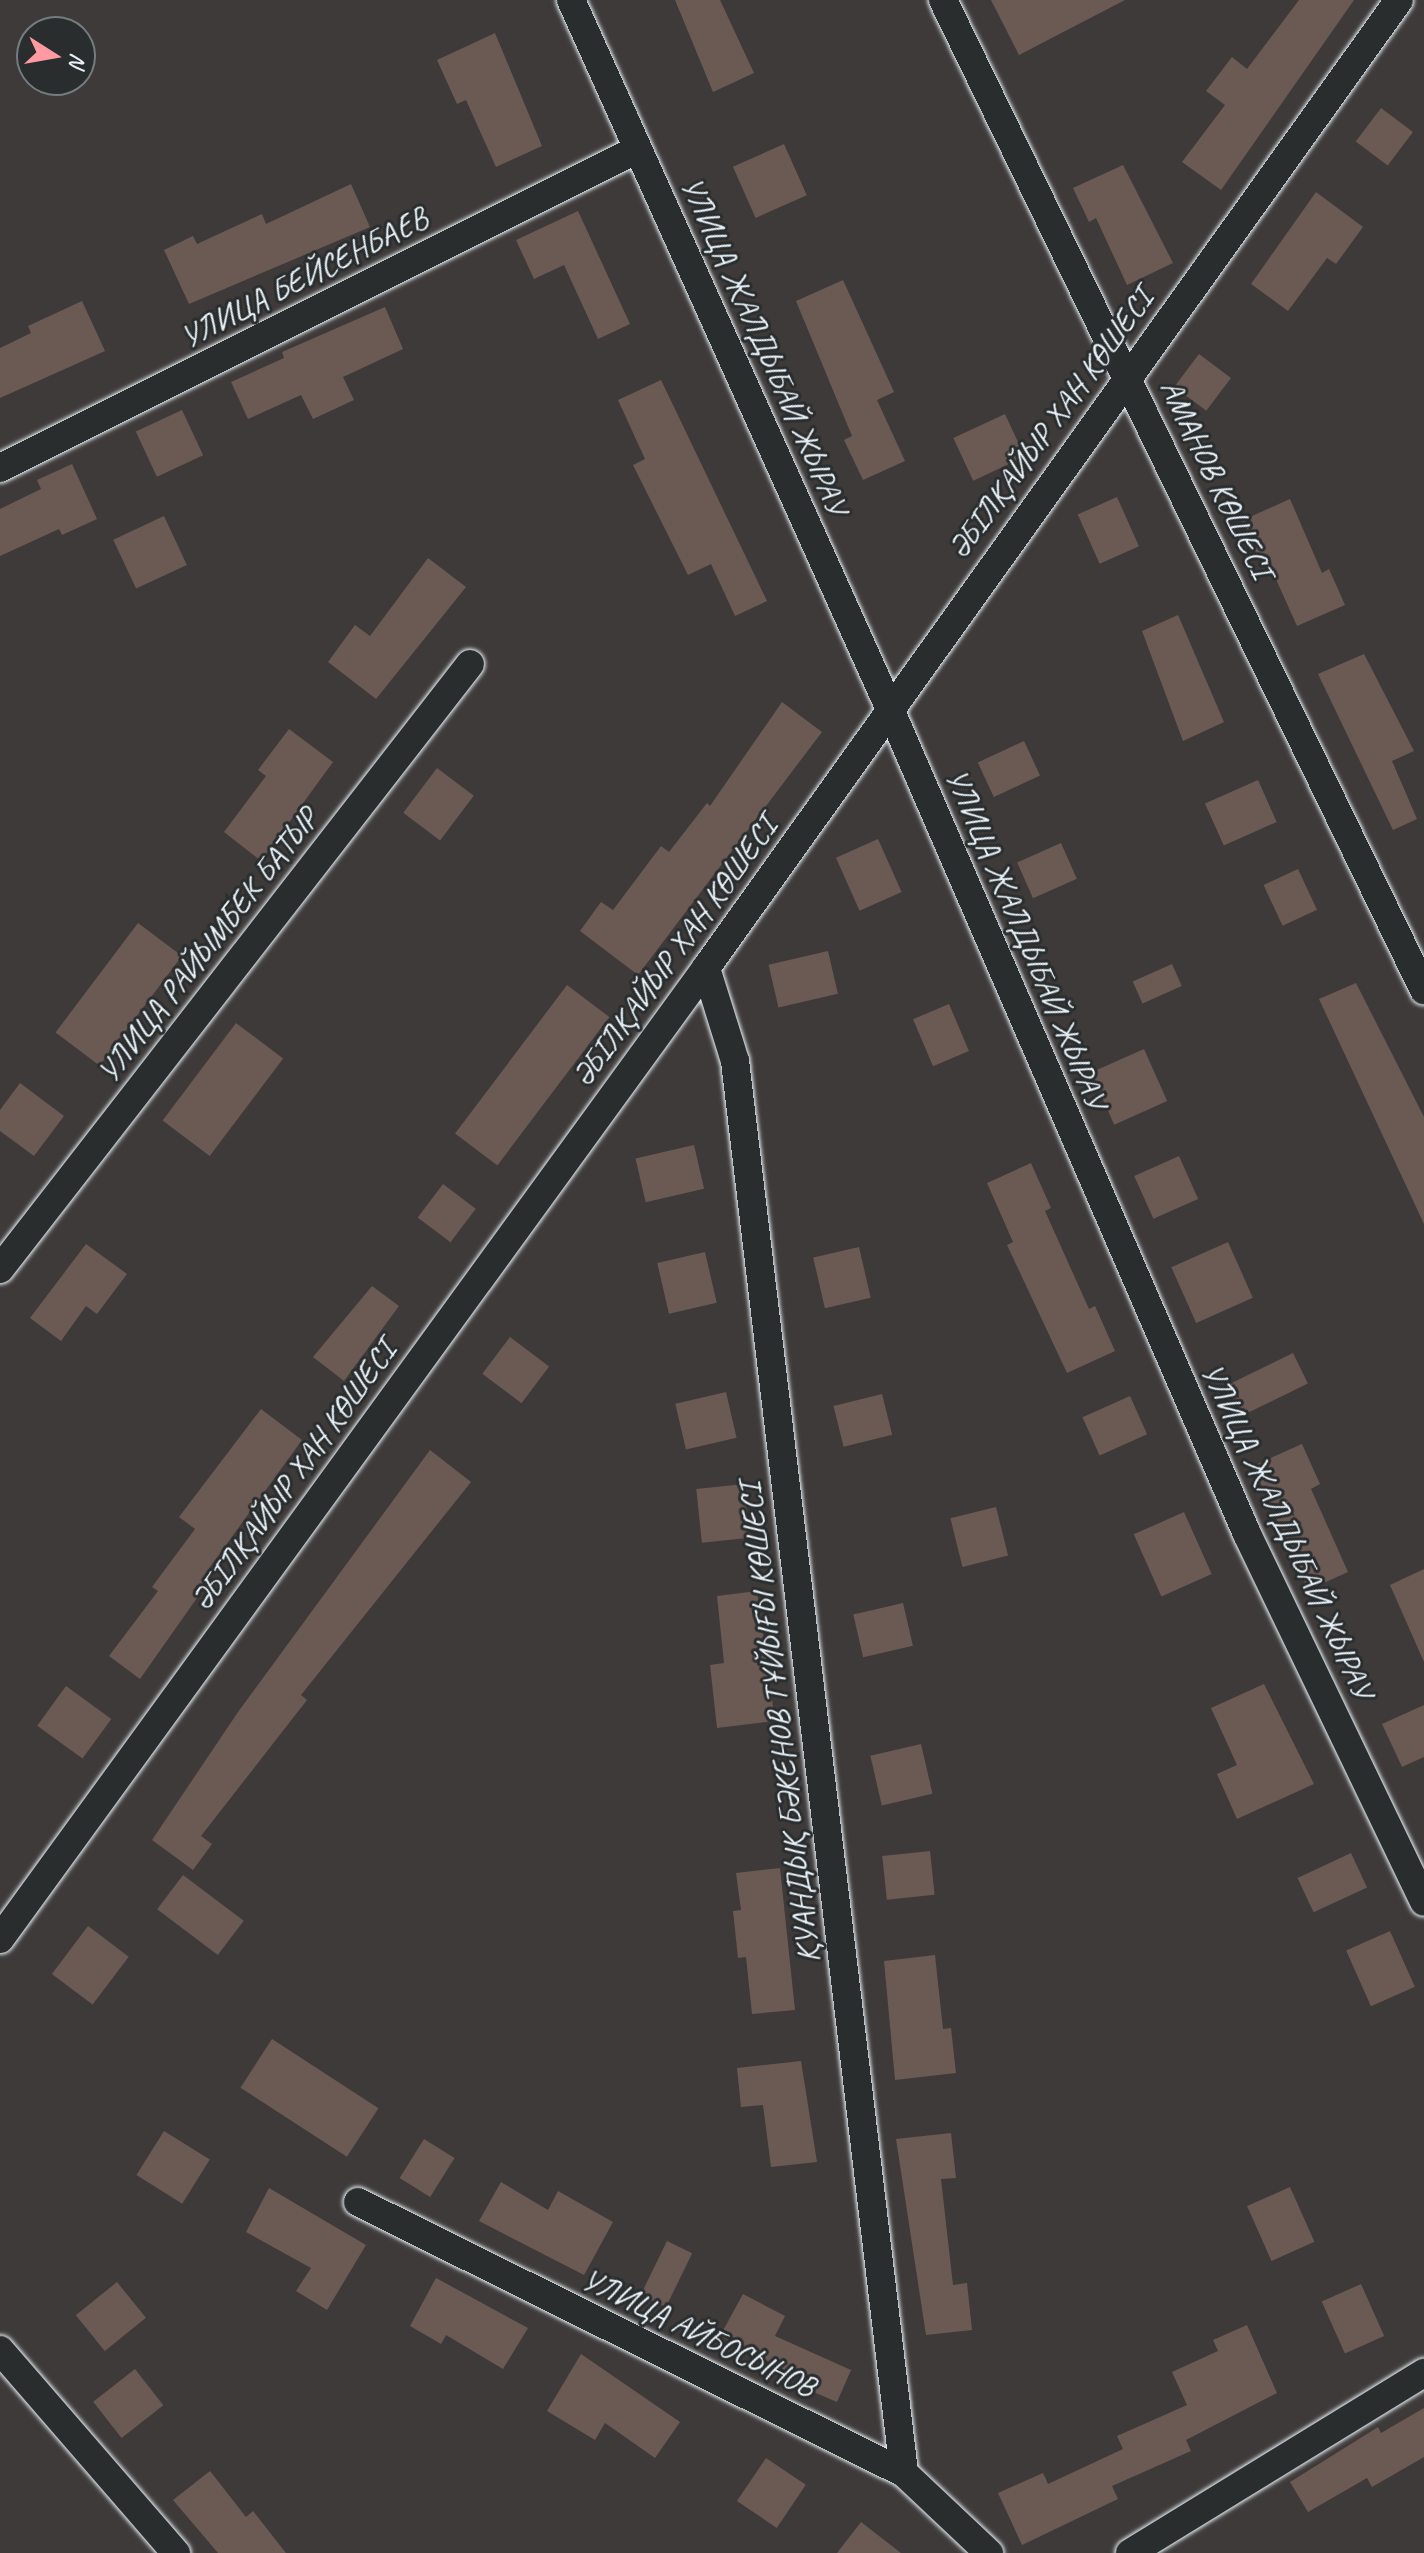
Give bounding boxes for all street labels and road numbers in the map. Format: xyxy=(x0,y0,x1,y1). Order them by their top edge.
street label: УЛИЦА ЖАЛДЫБАЙ ЖЫРАУ xyxy=(673,173,855,519)
street label: УЛИЦА БЕЙСЕНБАЕВ xyxy=(174,199,434,357)
street label: ӘБІЛҚАЙЫР ХАН КӨШЕСІ xyxy=(940,282,1162,566)
street label: АМАНОВ КӨШЕСІ xyxy=(1151,373,1281,585)
street label: УЛИЦА ЖАЛДЫБАЙ ЖЫРАУ xyxy=(938,765,1114,1113)
street label: УЛИЦА РАЙЫМБЕК БАТЫР xyxy=(90,802,326,1090)
street label: ӘБІЛҚАЙЫР ХАН КӨШЕСІ xyxy=(564,810,786,1094)
street label: ӘБІЛҚАЙЫР ХАН КӨШЕСІ xyxy=(183,1334,405,1618)
street label: УЛИЦА ЖАЛДЫБАЙ ЖЫРАУ xyxy=(1193,1359,1381,1703)
street label: ҚУАНДЫҚ БӘКЕНОВ ТҰЙЫҒЫ КӨШЕСІ xyxy=(731,1481,829,1965)
street label: УЛИЦА АЙБОСЫНОВ xyxy=(575,2260,821,2406)

